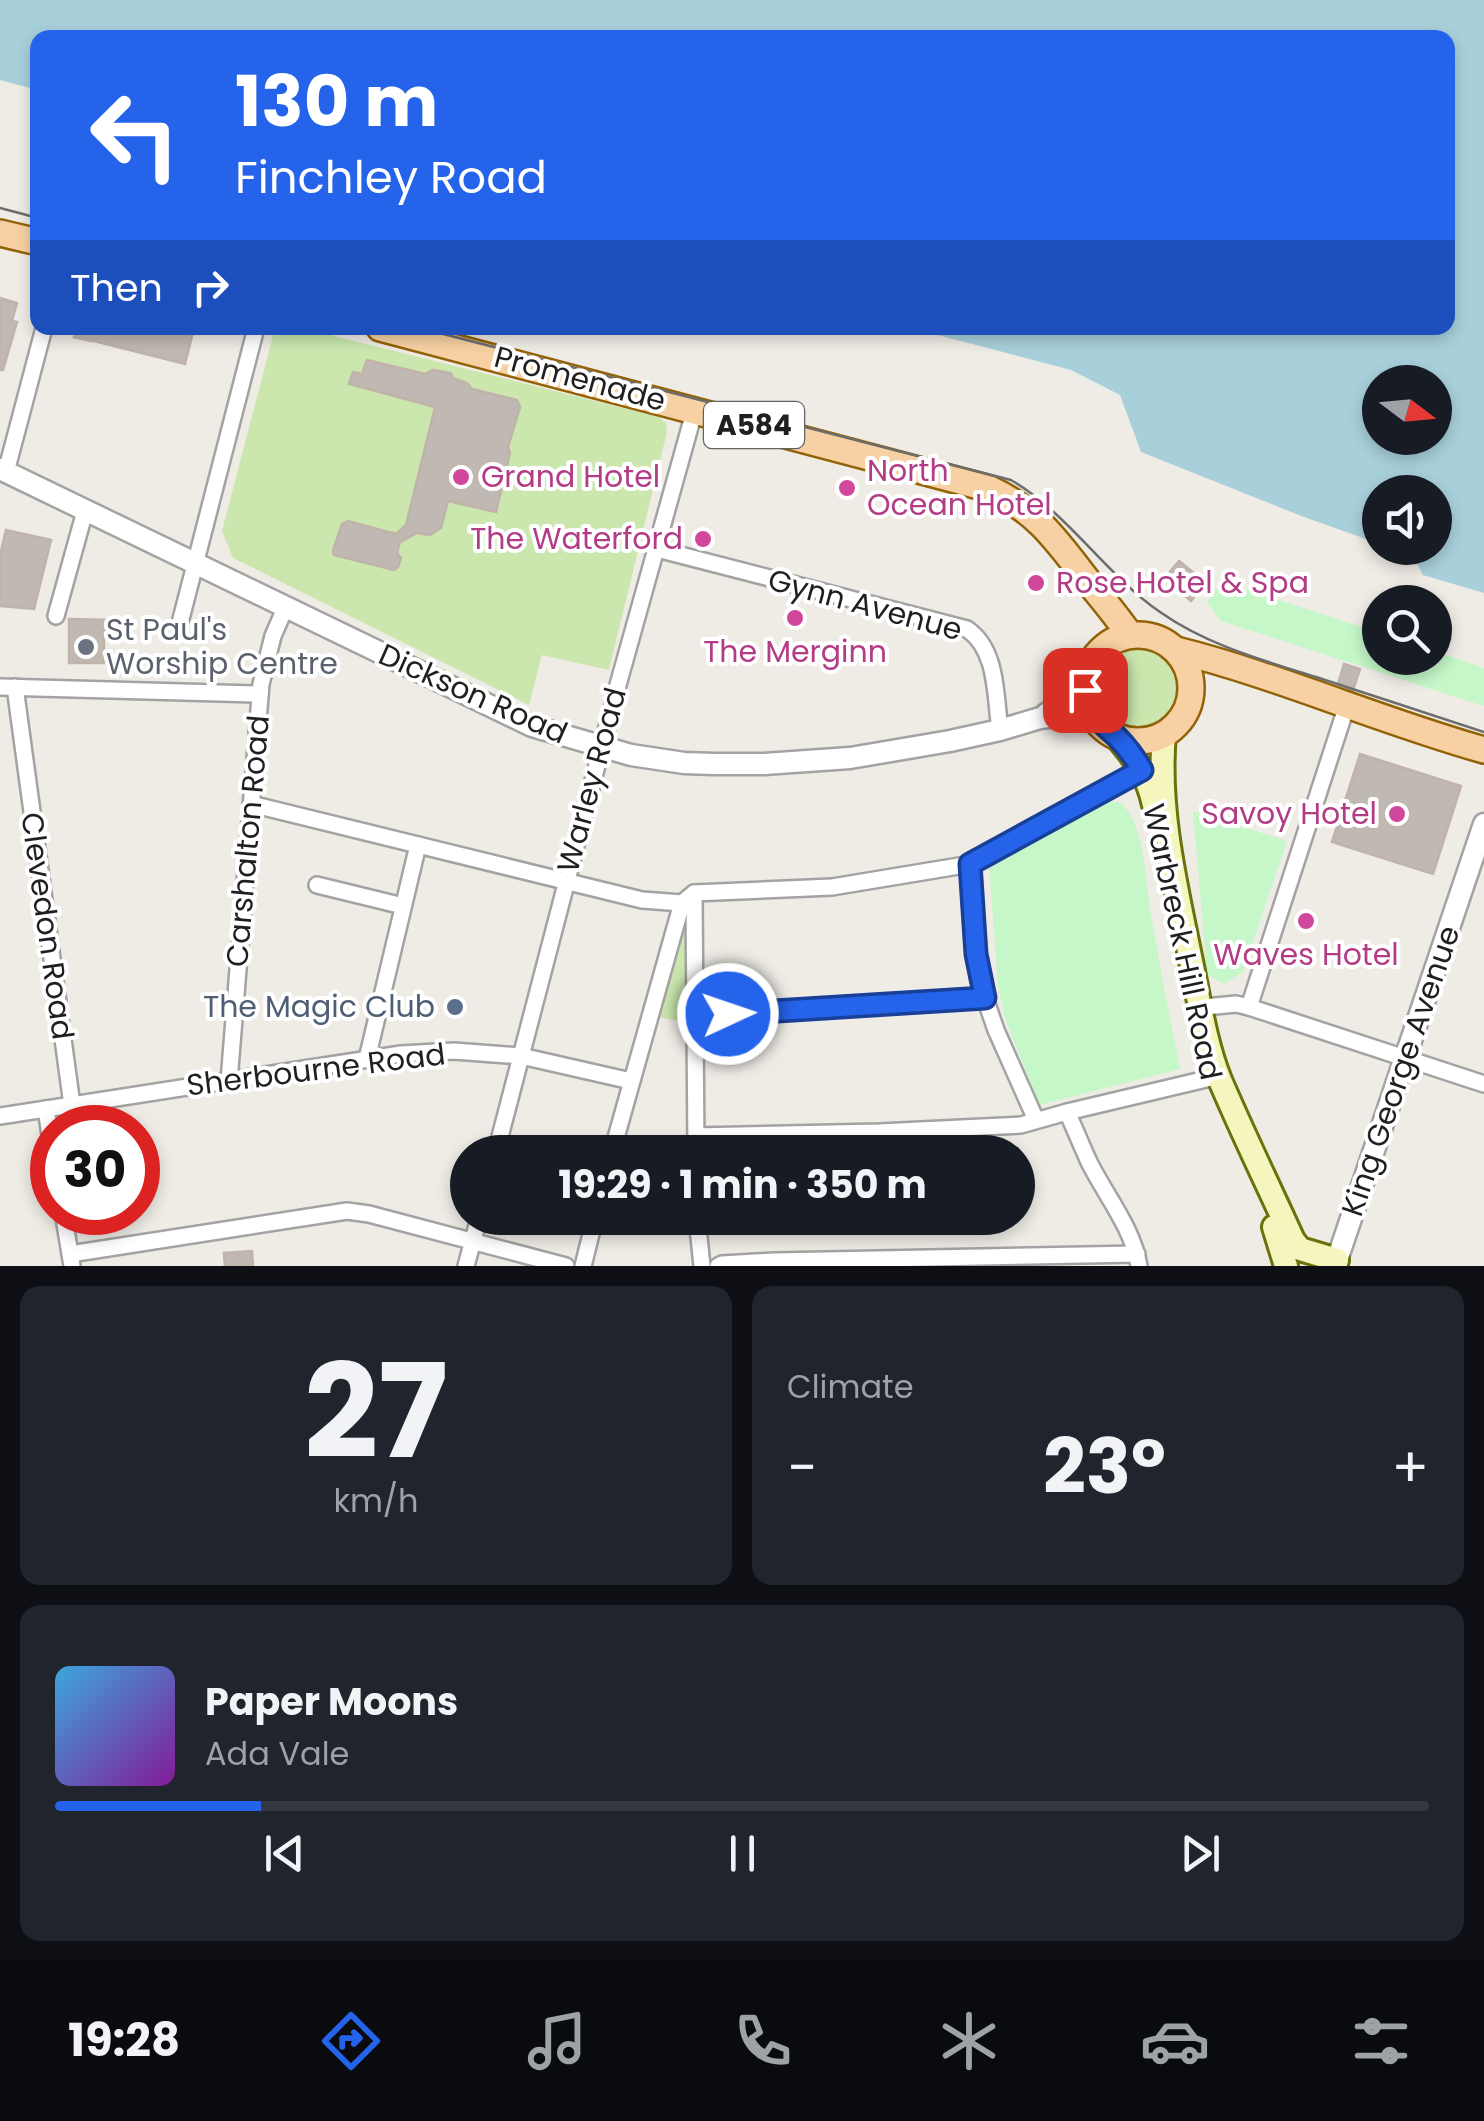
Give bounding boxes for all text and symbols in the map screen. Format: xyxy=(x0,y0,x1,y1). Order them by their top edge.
text: 130 m xyxy=(235,52,438,151)
icon: left xyxy=(70,70,200,200)
text: Finchley Road xyxy=(235,146,547,209)
icon: right xyxy=(183,260,238,315)
text: Then xyxy=(70,261,163,314)
street label: Promenade xyxy=(490,335,671,422)
north arrow xyxy=(1362,365,1452,455)
map controls xyxy=(1362,365,1452,675)
road number: A584 xyxy=(704,402,804,448)
place label: North Ocean Hotel xyxy=(867,449,1052,526)
place label: Grand Hotel xyxy=(481,455,660,498)
marker: Grand Hotel xyxy=(450,466,472,488)
button: sound xyxy=(1362,475,1452,565)
marker: North Ocean Hotel xyxy=(836,477,858,499)
place label: The Waterford xyxy=(470,517,683,560)
marker: The Waterford xyxy=(692,528,714,550)
street label: Gynn Avenue xyxy=(763,558,967,651)
place label: Rose Hotel & Spa xyxy=(1056,561,1309,604)
marker: Rose Hotel & Spa xyxy=(1025,572,1047,594)
button: search xyxy=(1362,585,1452,675)
marker: The Merginn xyxy=(784,607,806,629)
place label: St Paul's Worship Centre xyxy=(106,608,338,685)
place label: The Merginn xyxy=(703,630,887,673)
street label: Dickson Road xyxy=(372,633,574,754)
marker: St Paul's Worship Centre xyxy=(75,636,97,658)
pin xyxy=(1043,648,1128,733)
icon: arrive xyxy=(1058,663,1113,718)
street label: Warley Road xyxy=(546,683,637,877)
street label: Carshalton Road xyxy=(215,713,280,969)
place label: Savoy Hotel xyxy=(1201,792,1377,835)
street label: Warbreck Hill Road xyxy=(1132,800,1233,1084)
marker: Savoy Hotel xyxy=(1386,803,1408,825)
street label: Clevedon Road xyxy=(10,809,85,1042)
marker: Waves Hotel xyxy=(1295,910,1317,932)
street label: King George Avenue xyxy=(1331,920,1470,1222)
place label: Waves Hotel xyxy=(1213,933,1399,976)
position arrow xyxy=(676,962,780,1066)
place label: The Magic Club xyxy=(203,985,435,1028)
marker: The Magic Club xyxy=(444,996,466,1018)
street label: Sherbourne Road xyxy=(184,1032,448,1107)
speed limit sign: 30 xyxy=(30,1105,160,1235)
text: 19:29 · 1 min · 350 m xyxy=(558,1158,927,1211)
text: 27 xyxy=(304,1320,448,1503)
text: Climate xyxy=(787,1364,914,1409)
text: 23° xyxy=(1043,1414,1166,1519)
text: − xyxy=(787,1429,817,1506)
text: + xyxy=(1391,1429,1429,1506)
text: km/h xyxy=(333,1478,419,1523)
text: Paper Moons xyxy=(205,1675,458,1728)
text: Ada Vale xyxy=(205,1731,349,1776)
icon: previous xyxy=(257,1826,312,1881)
icon: pause xyxy=(715,1826,770,1881)
icon: next xyxy=(1173,1826,1228,1881)
icon: directions xyxy=(316,2006,386,2076)
icon: music xyxy=(522,2006,592,2076)
icon: phone xyxy=(728,2006,798,2076)
icon: climate xyxy=(934,2006,1004,2076)
icon: car xyxy=(1140,2006,1210,2076)
icon: filters xyxy=(1346,2006,1416,2076)
text: 19:28 xyxy=(68,2009,180,2072)

